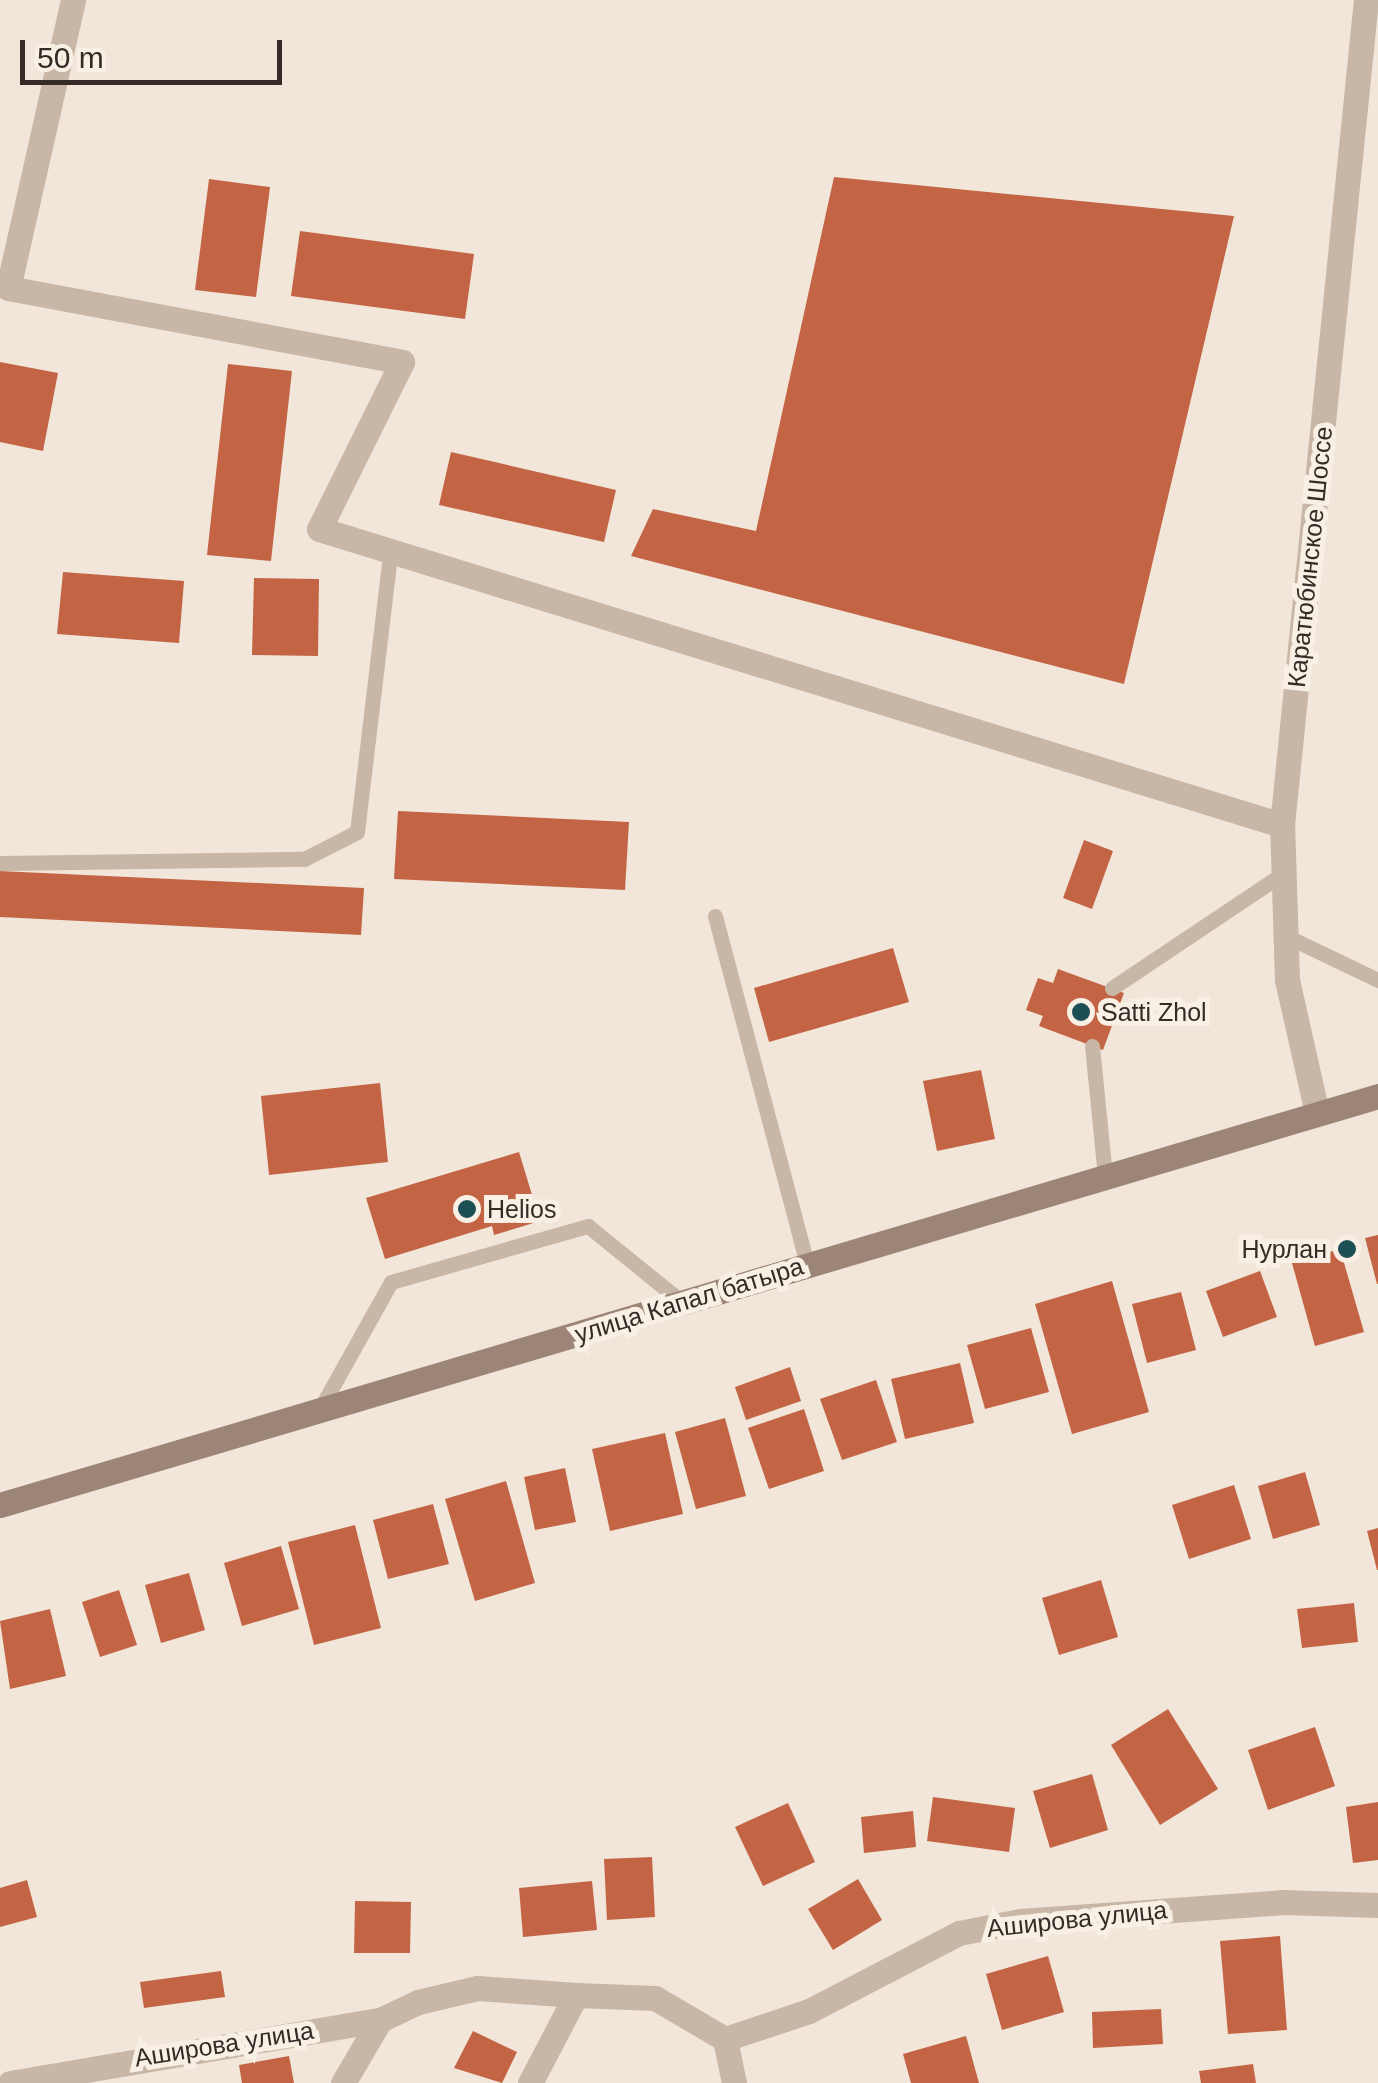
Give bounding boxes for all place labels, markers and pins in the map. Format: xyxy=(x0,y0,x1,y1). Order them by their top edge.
place label: Satti Zhol xyxy=(1101,997,1207,1027)
marker: Satti Zhol xyxy=(1070,1001,1092,1023)
place label: Helios xyxy=(487,1194,556,1224)
marker: Helios xyxy=(456,1198,478,1220)
place label: Нурлан xyxy=(1241,1234,1327,1264)
marker: Нурлан xyxy=(1336,1238,1358,1260)

